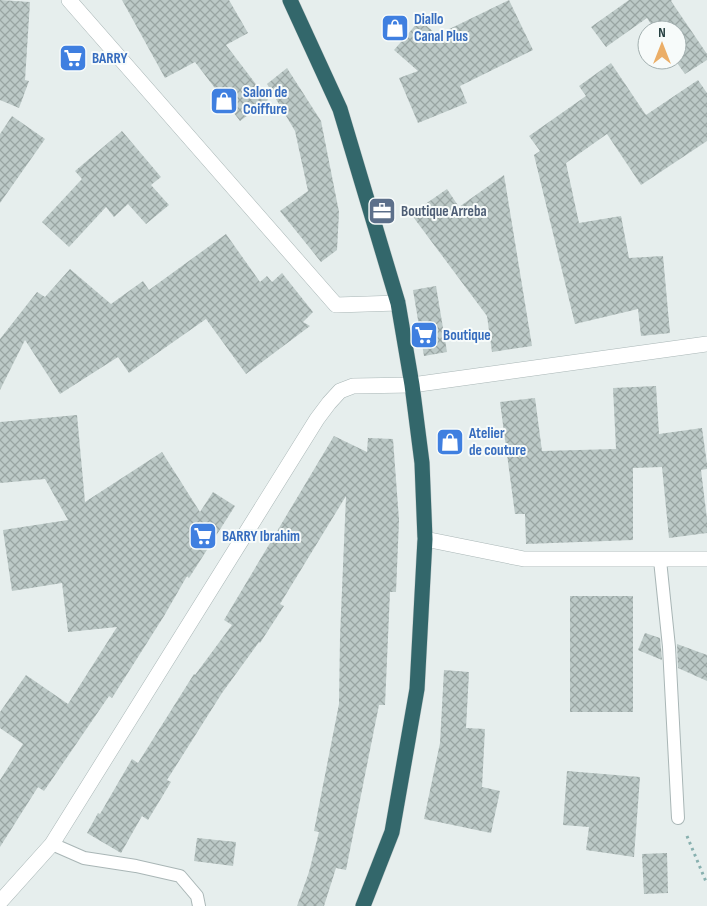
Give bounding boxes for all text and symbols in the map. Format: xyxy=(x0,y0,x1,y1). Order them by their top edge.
place label: Diallo Canal Plus xyxy=(414,10,468,46)
shop icon: Diallo Canal Plus xyxy=(380,13,410,43)
north arrow xyxy=(637,20,687,70)
text: N xyxy=(658,24,666,41)
supermarket icon: BARRY xyxy=(58,43,88,73)
place label: BARRY xyxy=(92,49,128,68)
place label: Salon de Coiffure xyxy=(243,83,287,119)
shop icon: Salon de Coiffure xyxy=(209,86,239,116)
office icon: Boutique Arreba xyxy=(367,196,397,226)
place label: Boutique Arreba xyxy=(401,202,487,221)
supermarket icon: Boutique xyxy=(409,320,439,350)
place label: Boutique xyxy=(443,326,491,345)
place label: Atelier de couture xyxy=(468,424,526,460)
shop icon: Atelier de couture xyxy=(435,427,465,457)
supermarket icon: BARRY Ibrahim xyxy=(188,521,218,551)
place label: BARRY Ibrahim xyxy=(222,527,300,546)

